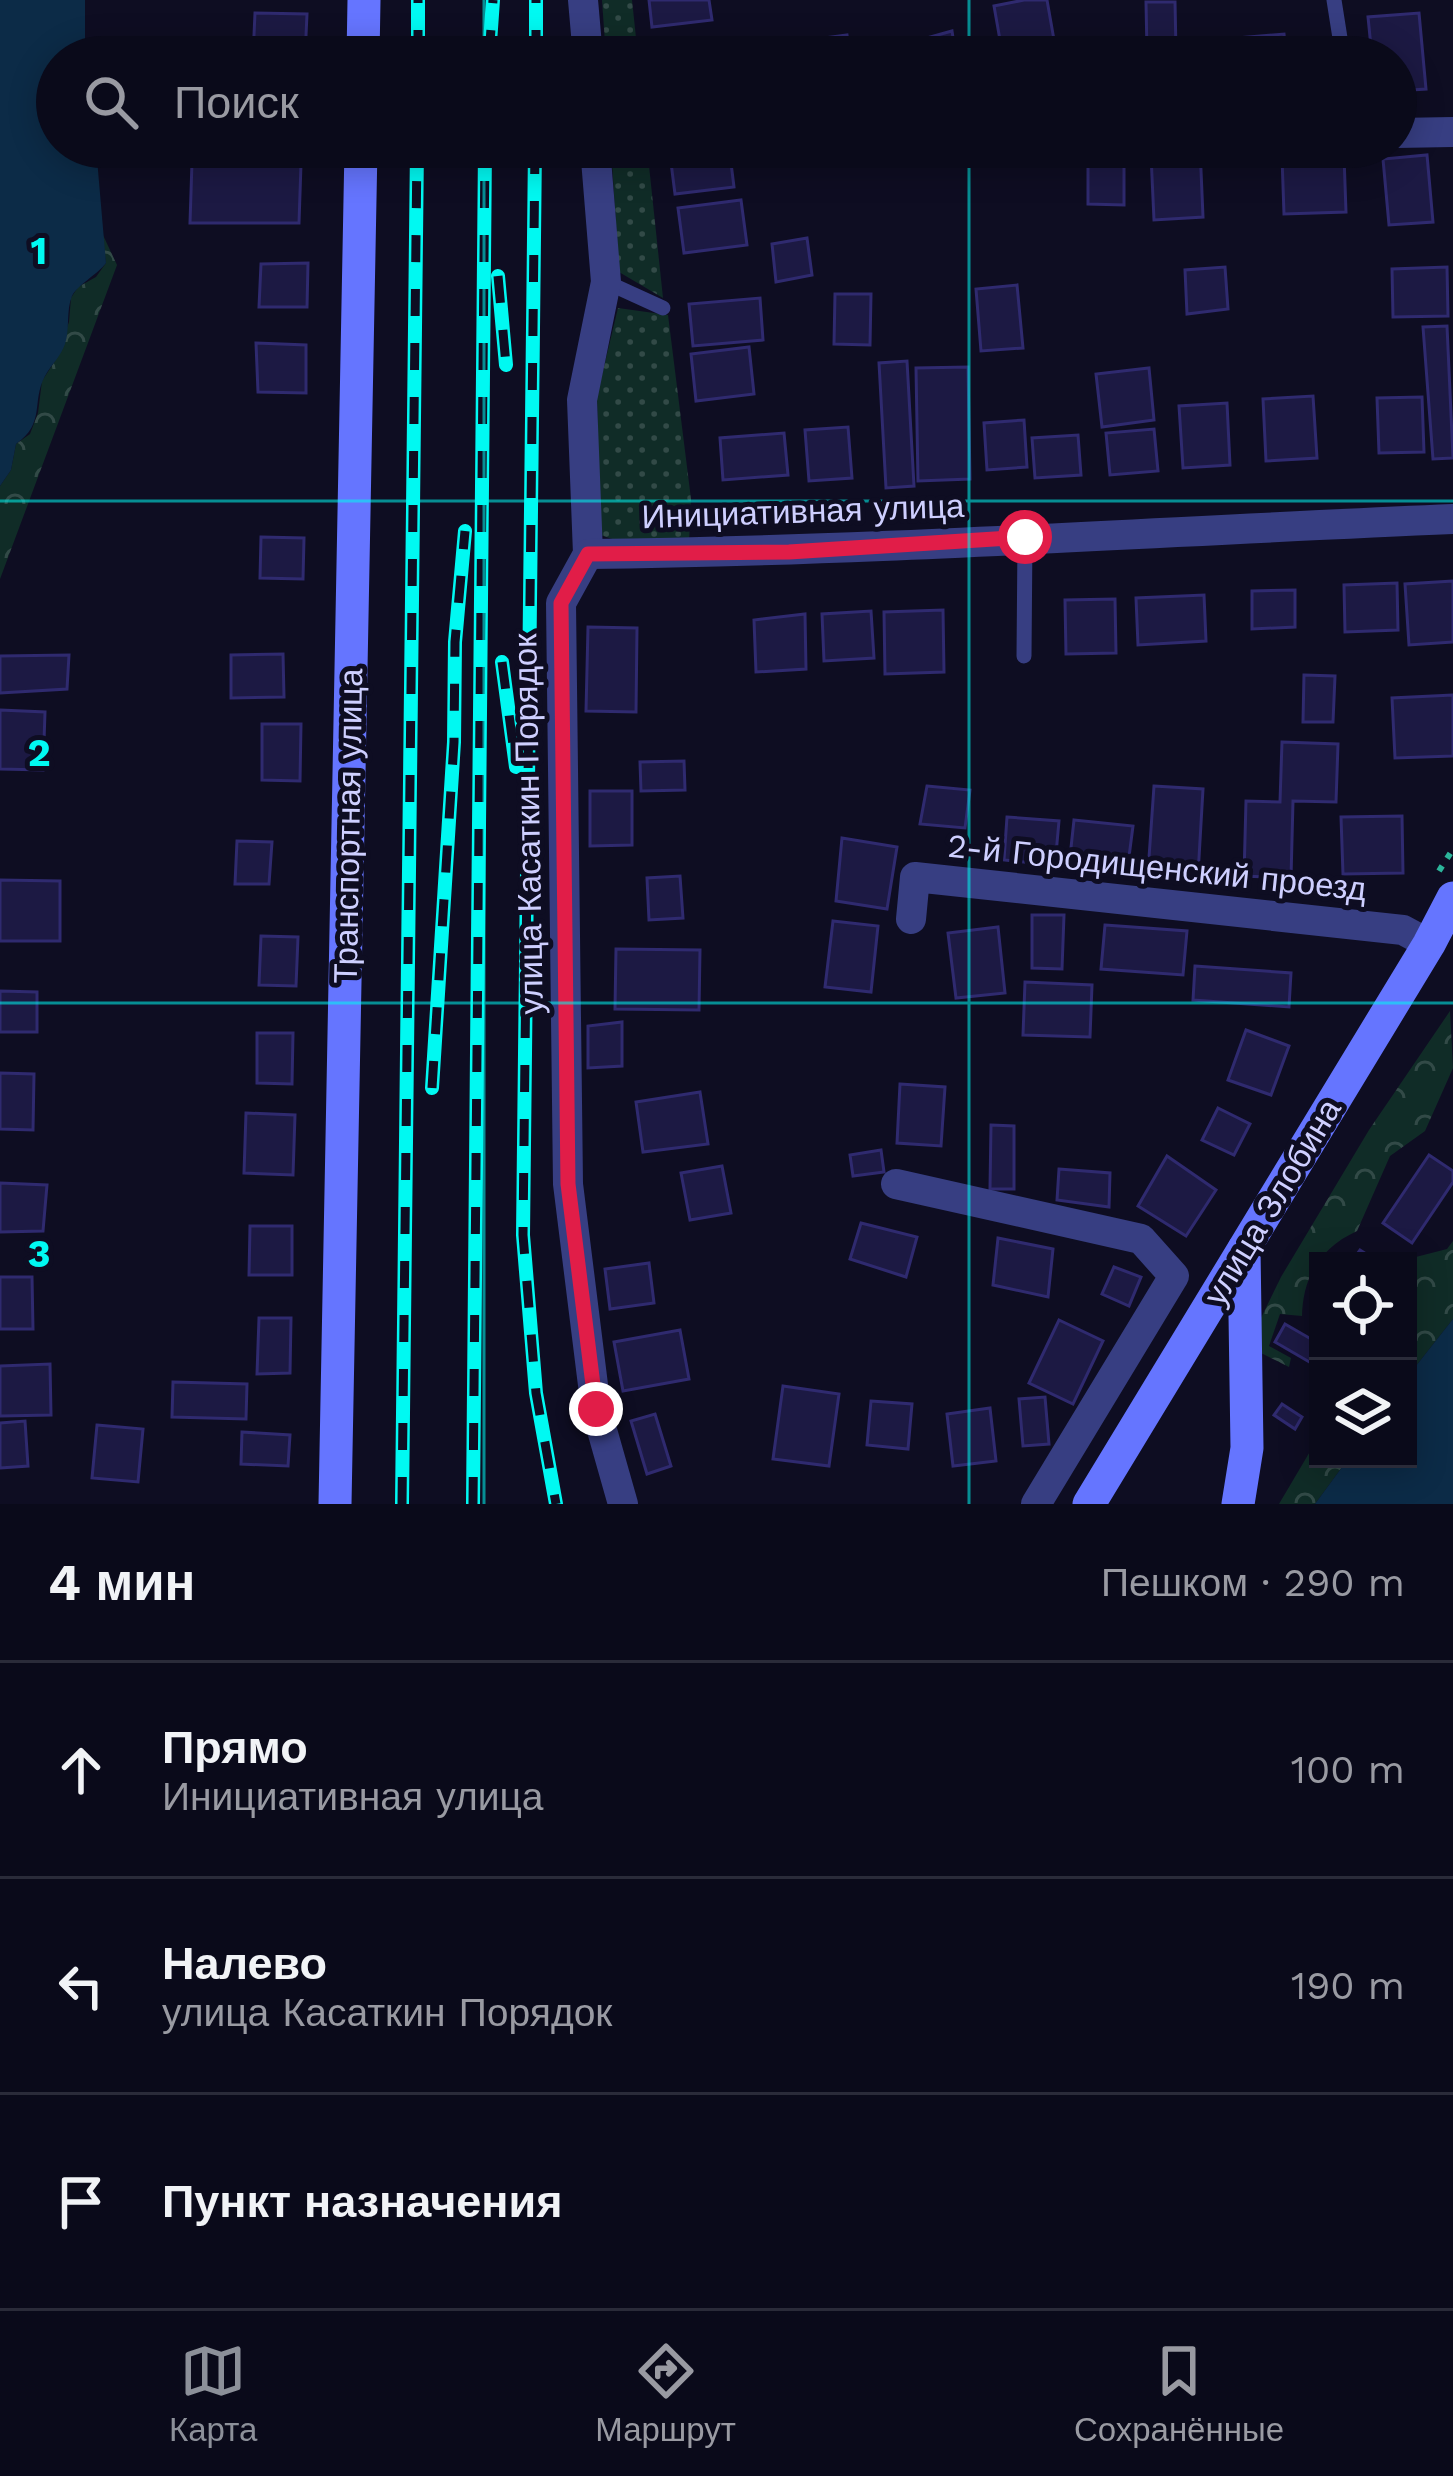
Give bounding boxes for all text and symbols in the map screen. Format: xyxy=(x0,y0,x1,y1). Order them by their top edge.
search box xyxy=(36,36,1417,168)
icon: search xyxy=(78,69,144,135)
text: Поиск xyxy=(174,76,299,129)
text: 1 xyxy=(31,228,47,273)
street label: Инициативная улица xyxy=(641,486,966,536)
route start xyxy=(998,510,1052,564)
street label: улица Касаткин Порядок xyxy=(505,633,551,1015)
street label: Транспортная улица xyxy=(326,667,370,984)
text: 2 xyxy=(27,730,51,775)
street label: 2-й Городищенский проезд xyxy=(946,826,1368,908)
street label: улица Злобина xyxy=(1195,1091,1349,1312)
text: 3 xyxy=(27,1231,51,1276)
map controls xyxy=(1309,1252,1417,1468)
button: locate xyxy=(1309,1252,1417,1360)
button: layers xyxy=(1309,1360,1417,1468)
route end xyxy=(569,1382,623,1436)
text: 4 мин xyxy=(48,1553,195,1612)
text: Пешком · 290 m xyxy=(1101,1560,1405,1605)
text: Прямо xyxy=(162,1721,308,1774)
icon: ahead xyxy=(48,1737,114,1803)
text: 100 m xyxy=(1291,1747,1405,1792)
text: Инициативная улица xyxy=(162,1774,544,1819)
text: Налево xyxy=(162,1937,327,1990)
icon: left xyxy=(48,1953,114,2019)
text: 190 m xyxy=(1291,1963,1405,2008)
text: улица Касаткин Порядок xyxy=(162,1990,612,2035)
icon: arrive xyxy=(48,2169,114,2235)
text: Пункт назначения xyxy=(162,2175,562,2228)
tab: Карта xyxy=(169,2338,257,2449)
tab: Маршрут xyxy=(595,2338,736,2449)
tab: Сохранённые xyxy=(1074,2338,1284,2449)

